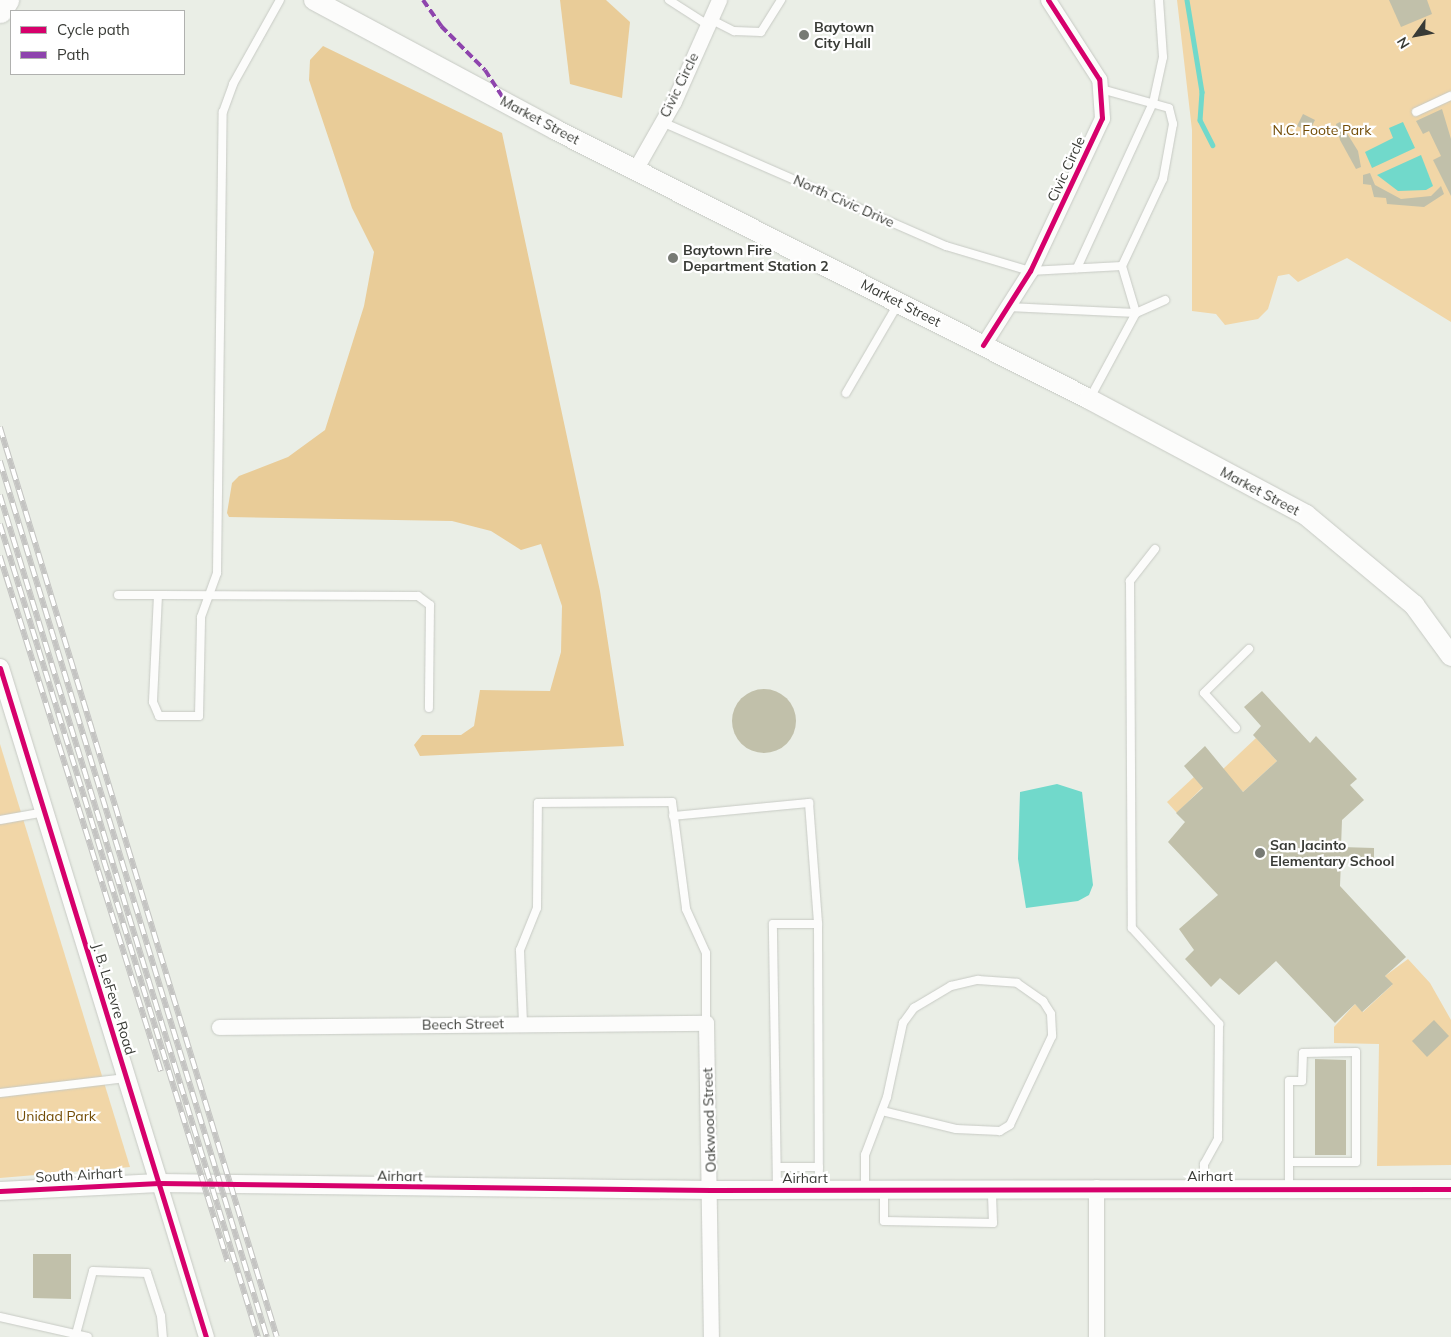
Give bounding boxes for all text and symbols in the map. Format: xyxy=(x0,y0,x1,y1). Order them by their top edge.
legend xyxy=(10,10,185,75)
north arrow xyxy=(1391,10,1441,60)
place label: Baytown City Hall xyxy=(814,19,874,52)
text: Cycle path xyxy=(57,20,130,39)
marker: Baytown City Hall xyxy=(798,29,810,41)
text: N xyxy=(1393,34,1414,52)
text: Path xyxy=(57,45,89,64)
street label: Civic Circle xyxy=(656,50,702,120)
street label: Market Street xyxy=(497,92,583,148)
park label: N.C. Foote Park xyxy=(1273,122,1371,138)
street label: Civic Circle xyxy=(1044,134,1088,204)
street label: North Civic Drive xyxy=(791,171,897,231)
place label: Baytown Fire Department Station 2 xyxy=(683,242,829,274)
marker: Baytown Fire Department Station 2 xyxy=(667,252,679,264)
street label: Market Street xyxy=(858,276,944,330)
street label: Market Street xyxy=(1217,463,1303,519)
place label: San Jacinto Elementary School xyxy=(1270,837,1394,870)
marker: San Jacinto Elementary School xyxy=(1254,847,1266,859)
street label: J. B. LeFevre Road xyxy=(89,941,139,1057)
street label: Beech Street xyxy=(422,1015,504,1033)
street label: Oakwood Street xyxy=(699,1067,719,1173)
park label: Unidad Park xyxy=(16,1108,96,1124)
street label: South Airhart xyxy=(35,1164,123,1186)
street label: Airhart xyxy=(377,1167,423,1185)
street label: Airhart xyxy=(1187,1168,1233,1184)
street label: Airhart xyxy=(782,1170,828,1186)

